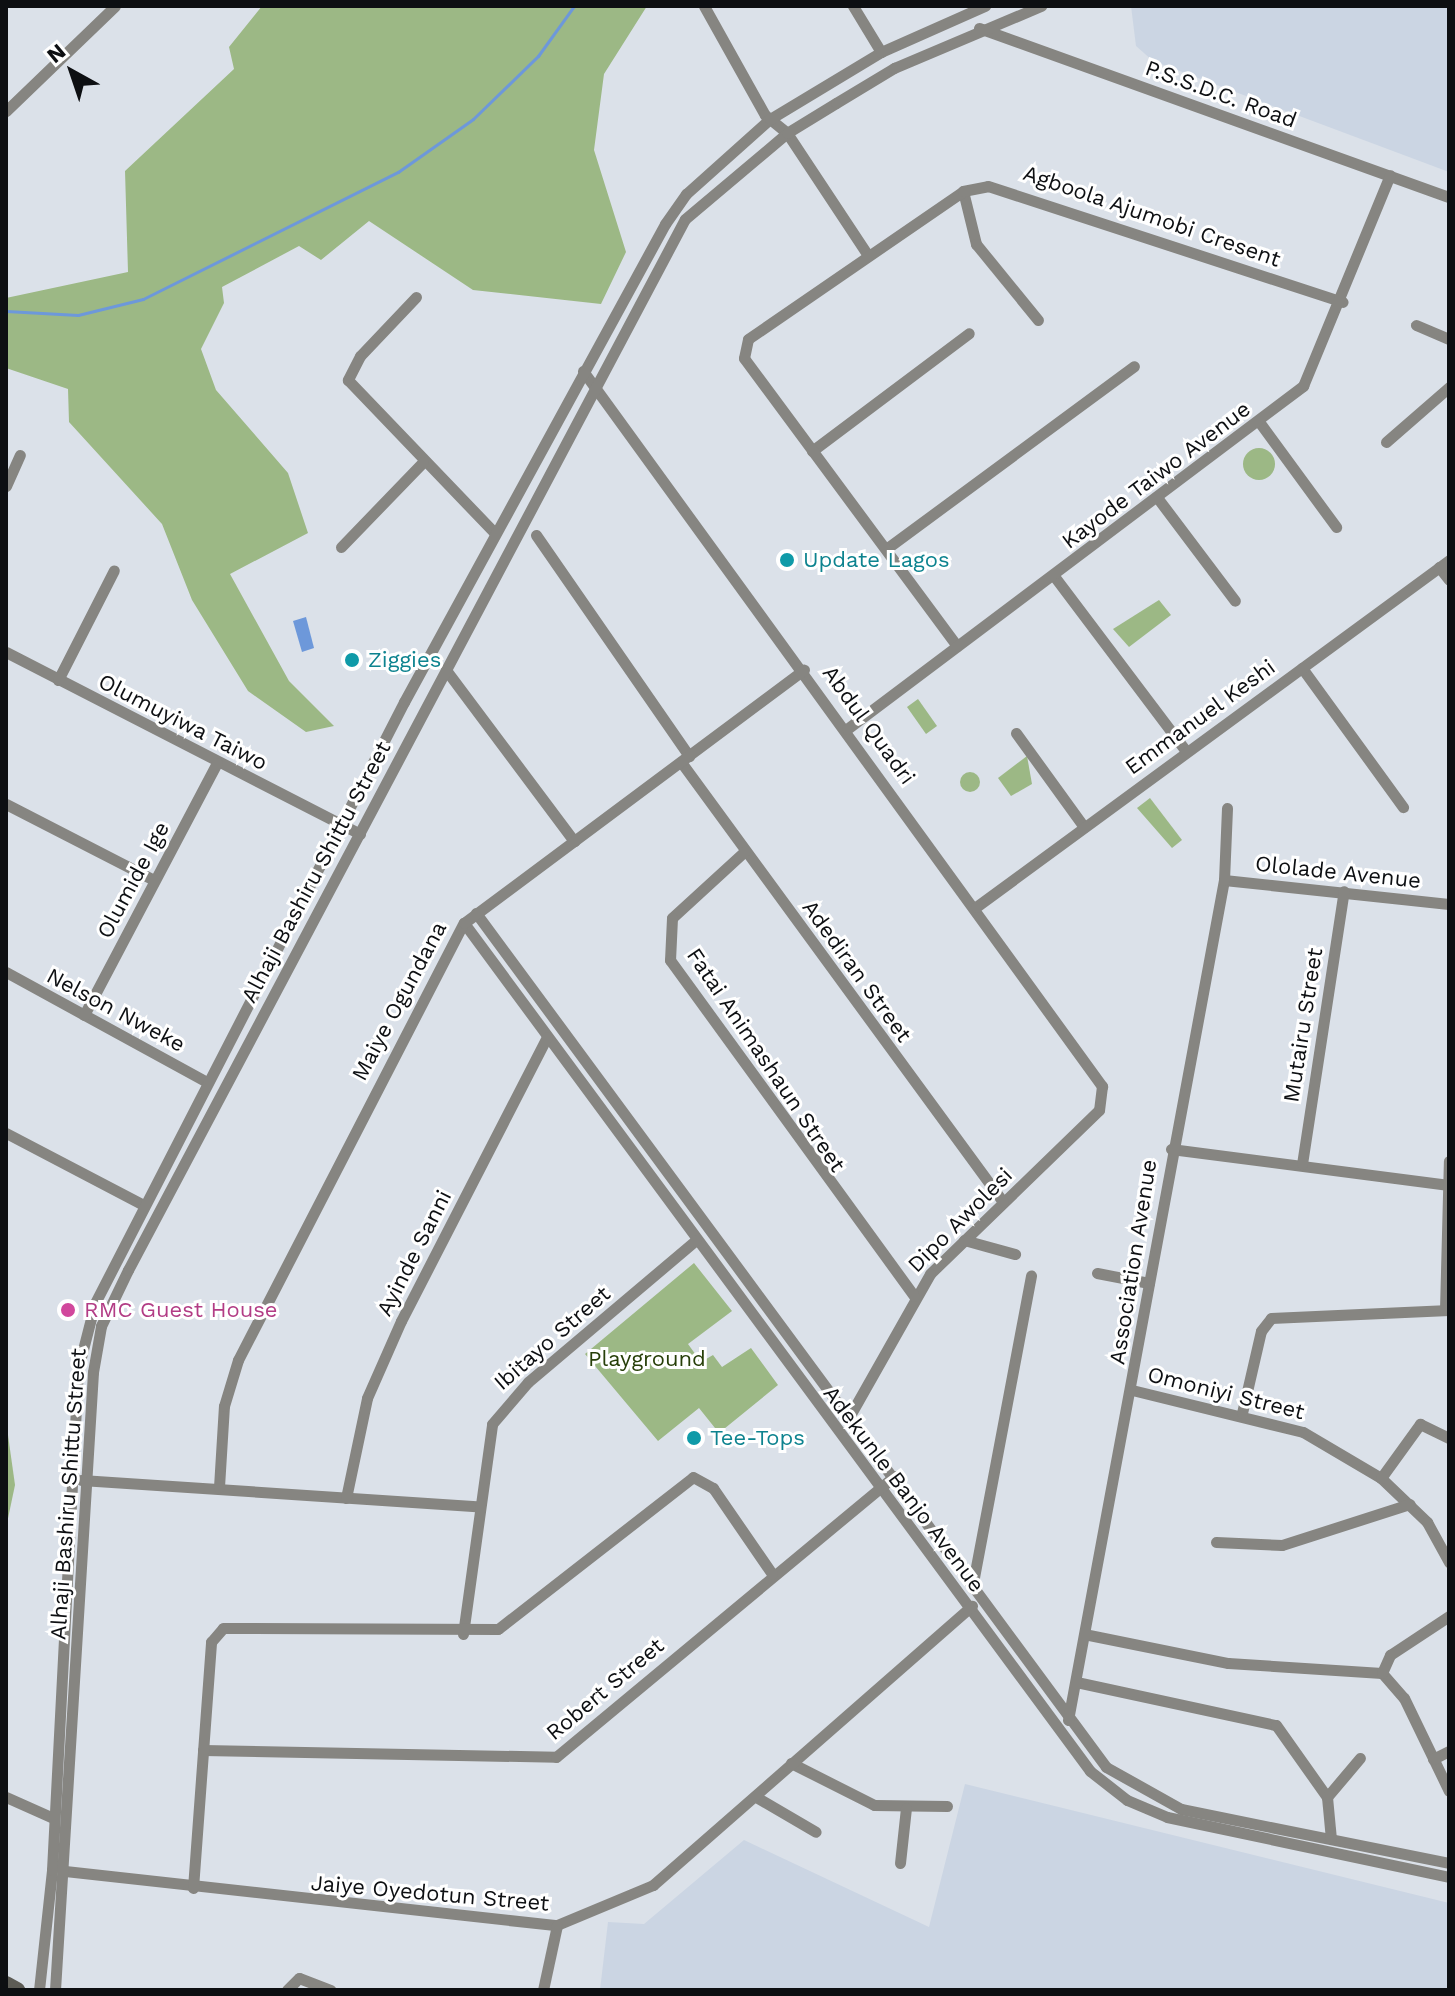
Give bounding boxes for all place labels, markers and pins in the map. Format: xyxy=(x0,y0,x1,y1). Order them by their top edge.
place label: Update Lagos xyxy=(803,547,950,573)
marker: Update Lagos xyxy=(778,551,796,569)
place label: Ziggies xyxy=(368,647,441,673)
marker: Ziggies xyxy=(343,651,361,669)
place label: RMC Guest House xyxy=(84,1297,278,1323)
marker: RMC Guest House xyxy=(59,1301,77,1319)
place label: Tee-Tops xyxy=(710,1425,805,1451)
marker: Tee-Tops xyxy=(685,1429,703,1447)

